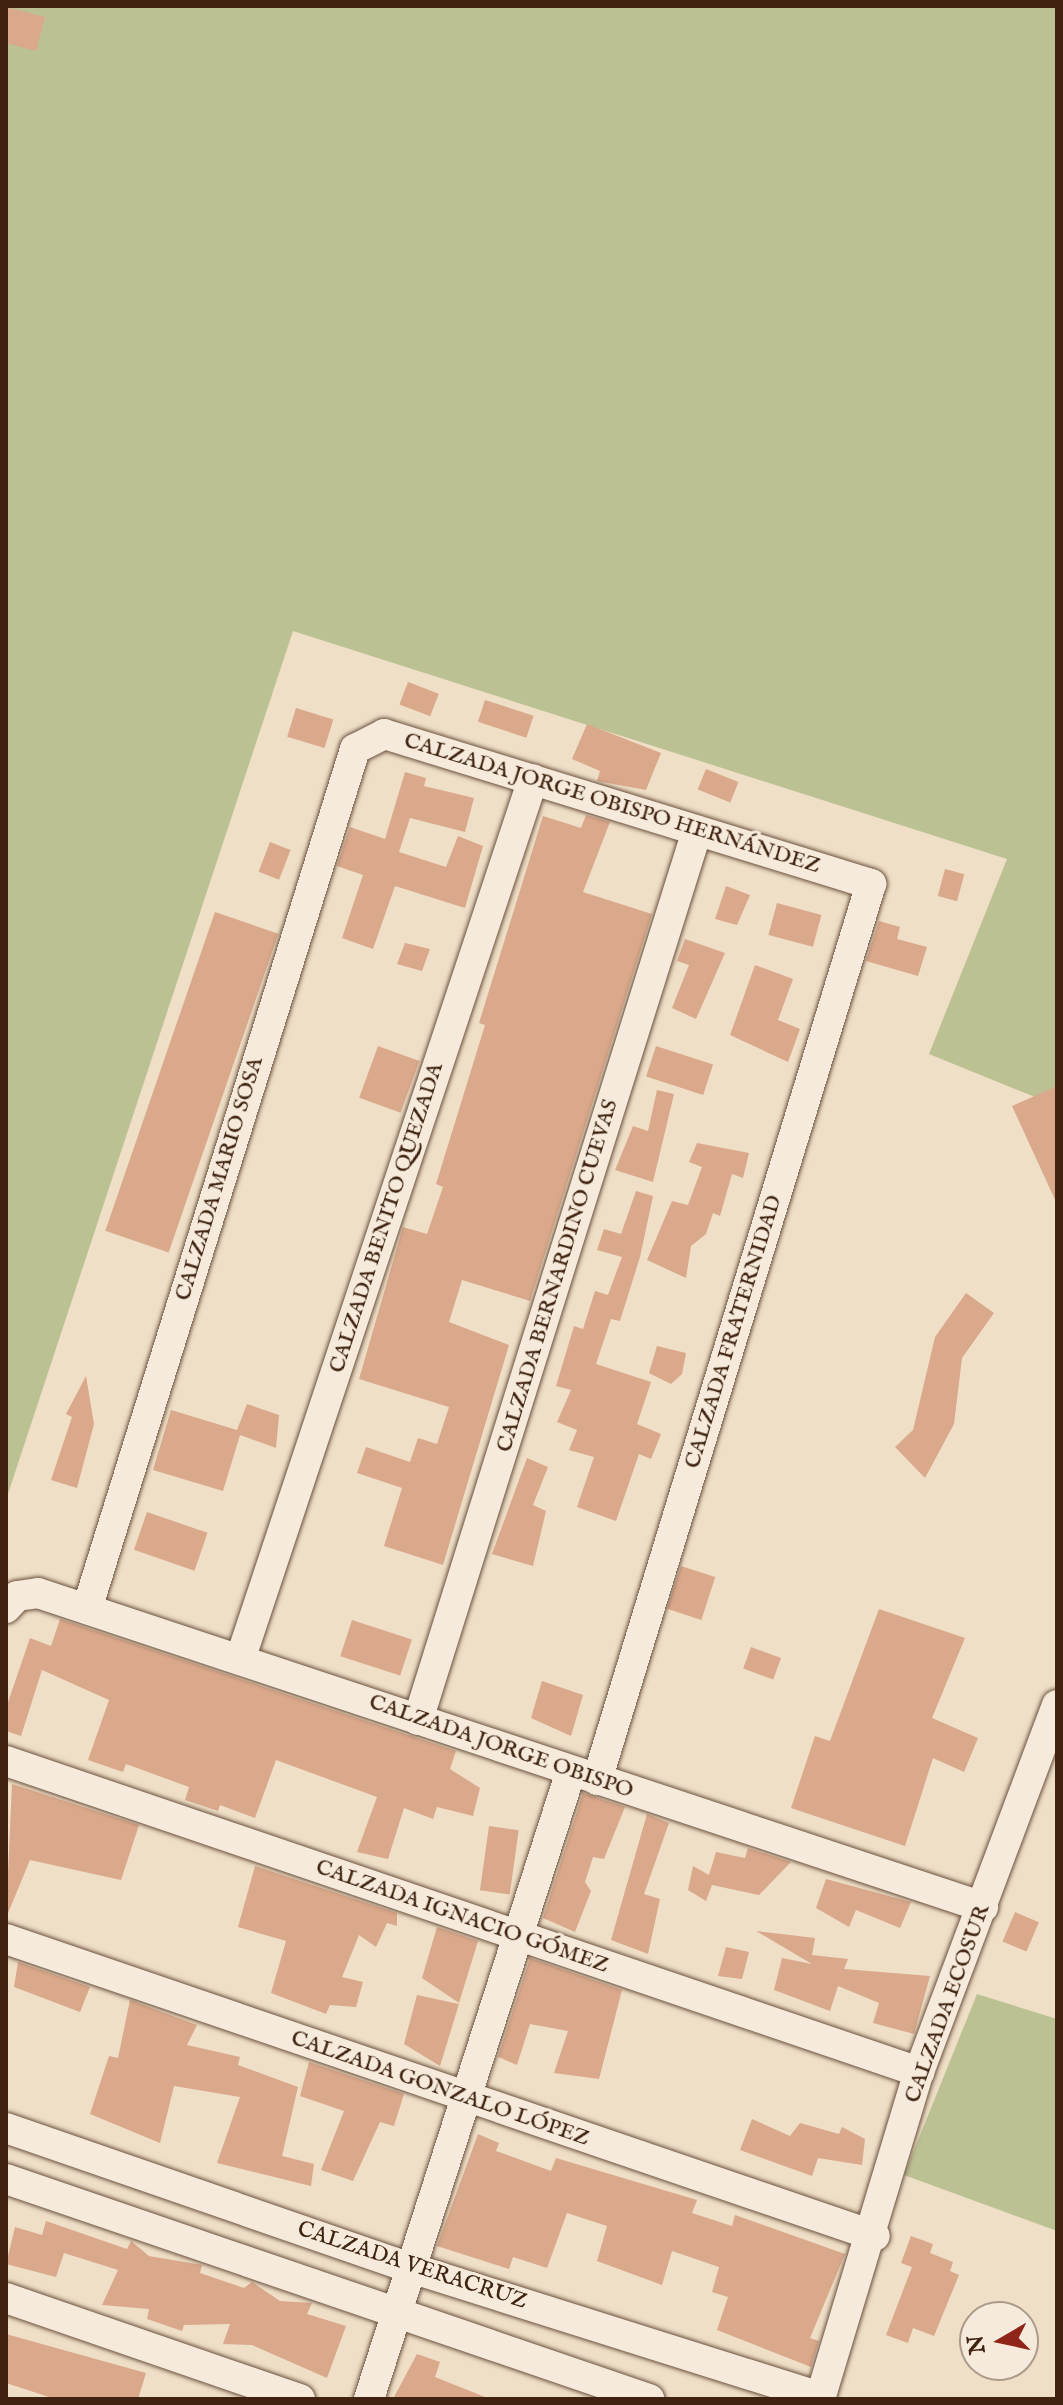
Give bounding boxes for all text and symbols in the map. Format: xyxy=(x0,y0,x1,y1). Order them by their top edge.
street label: CALZADA JORGE OBISPO HERNÁNDEZ xyxy=(401,728,823,880)
street label: CALZADA MARIO SOSA xyxy=(170,1054,270,1304)
street label: CALZADA BENITO QUEZADA xyxy=(324,1060,450,1376)
street label: CALZADA BERNARDINO CUEVAS xyxy=(492,1096,624,1456)
street label: CALZADA FRATERNIDAD xyxy=(680,1192,788,1472)
street label: CALZADA JORGE OBISPO xyxy=(365,1689,637,1805)
street label: CALZADA IGNACIO GÓMEZ xyxy=(312,1854,612,1980)
street label: CALZADA ECOSUR xyxy=(900,1901,996,2107)
street label: CALZADA GONZALO LÓPEZ xyxy=(287,2025,593,2153)
street label: CALZADA VERACRUZ xyxy=(294,2216,530,2316)
north arrow xyxy=(959,2301,1039,2381)
text: N xyxy=(962,2333,993,2356)

